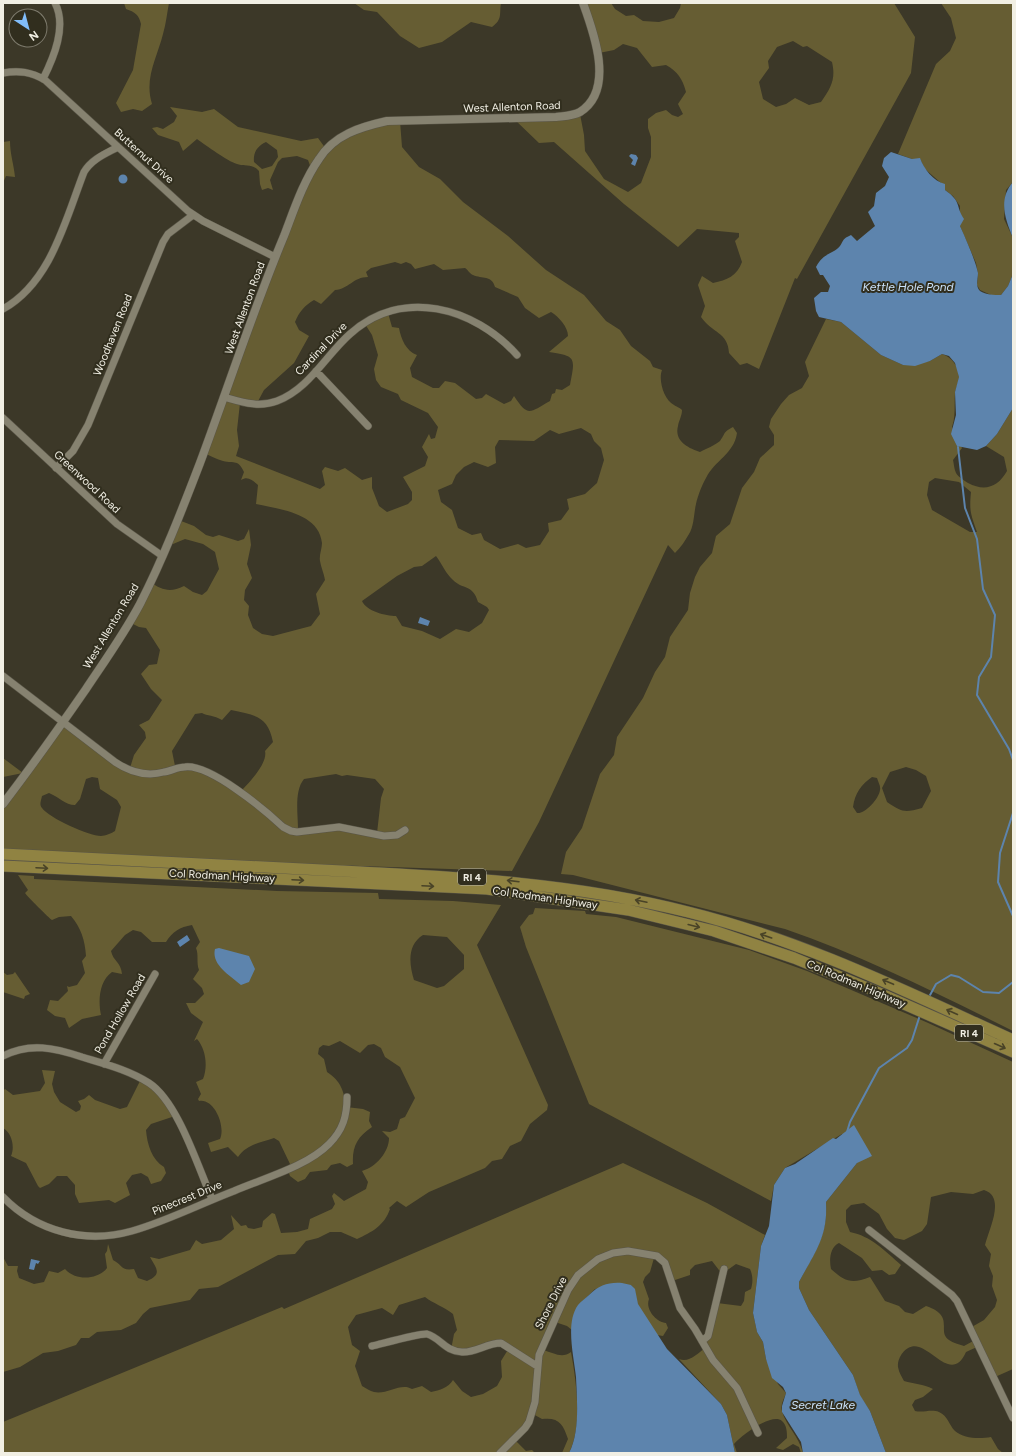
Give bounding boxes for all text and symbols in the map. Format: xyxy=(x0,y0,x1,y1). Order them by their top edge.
north arrow xyxy=(8,8,48,48)
text: N xyxy=(26,28,41,43)
street label: West Allenton Road xyxy=(463,99,561,115)
street label: Butternut Drive xyxy=(112,126,176,186)
street label: West Allenton Road xyxy=(222,260,268,356)
water label: Kettle Hole Pond xyxy=(863,280,954,294)
street label: Woodhaven Road xyxy=(91,292,135,378)
street label: Cardinal Drive xyxy=(293,320,349,378)
street label: Greenwood Road xyxy=(51,448,123,516)
street label: West Allenton Road xyxy=(80,581,142,671)
one-way arrow xyxy=(35,864,48,872)
street label: Col Rodman Highway xyxy=(169,867,276,885)
road number: RI 4 xyxy=(458,869,486,885)
one-way arrow xyxy=(291,876,304,883)
one-way arrow xyxy=(507,878,520,885)
one-way arrow xyxy=(421,883,434,890)
street label: Col Rodman Highway xyxy=(492,884,599,912)
one-way arrow xyxy=(635,897,648,905)
one-way arrow xyxy=(687,923,700,930)
one-way arrow xyxy=(761,931,773,939)
street label: Col Rodman Highway xyxy=(805,957,908,1011)
street label: Pond Hollow Road xyxy=(92,972,148,1056)
one-way arrow xyxy=(882,978,894,986)
one-way arrow xyxy=(946,1008,958,1015)
road number: RI 4 xyxy=(955,1025,983,1041)
one-way arrow xyxy=(993,1043,1005,1051)
street label: Pinecrest Drive xyxy=(150,1178,224,1218)
street label: Shore Drive xyxy=(532,1275,570,1331)
water label: Secret Lake xyxy=(791,1398,856,1412)

